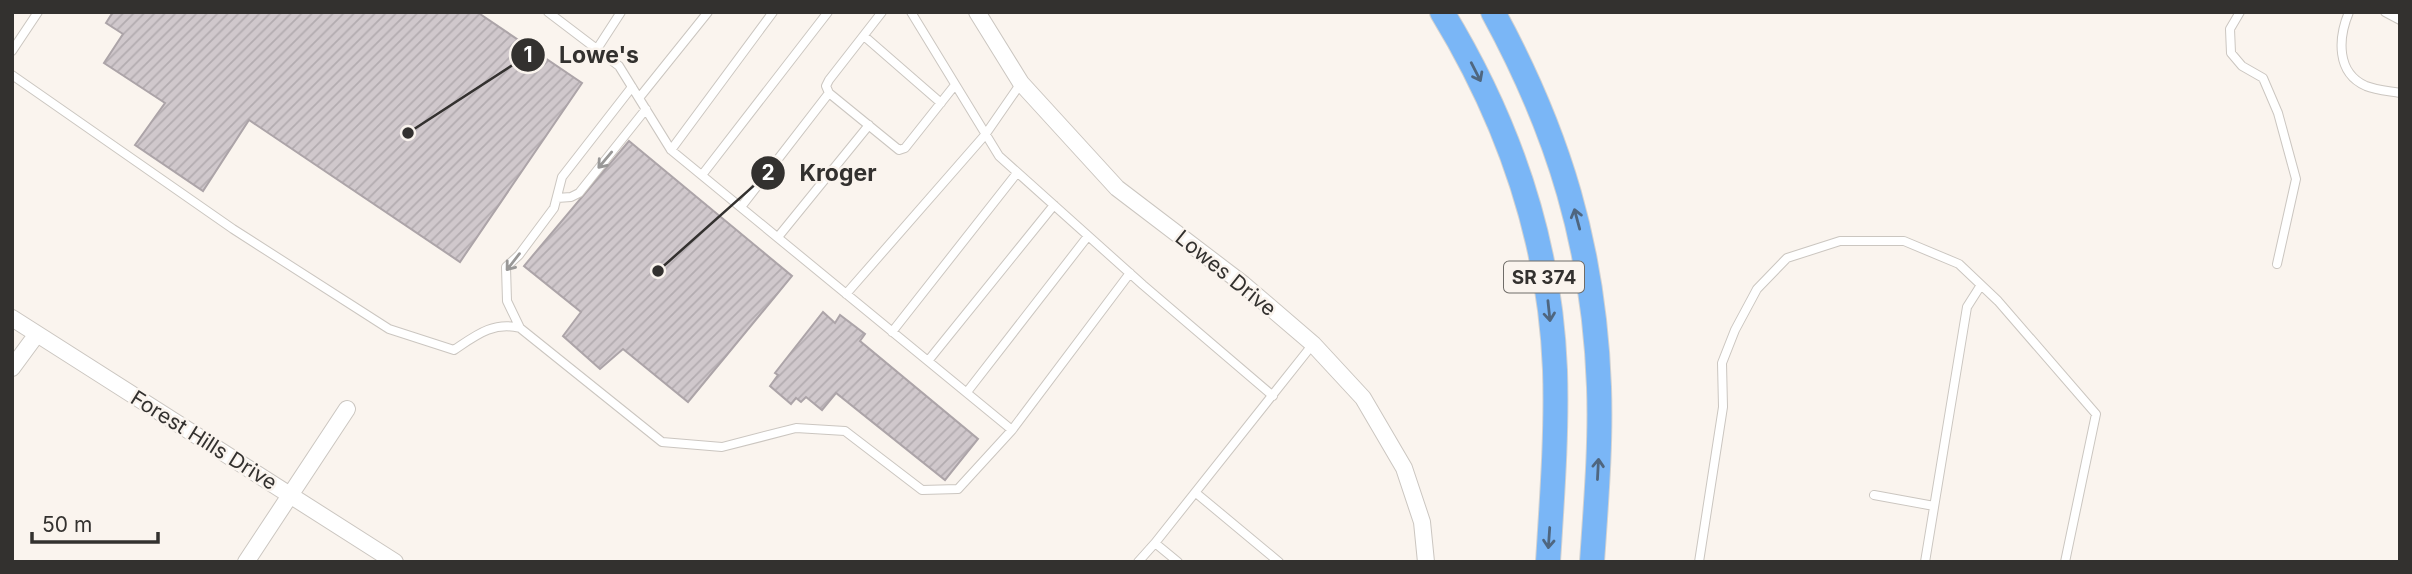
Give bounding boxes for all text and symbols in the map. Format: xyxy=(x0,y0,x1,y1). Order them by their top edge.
callout: Lowe's xyxy=(510,33,653,77)
text: Lowe's xyxy=(559,41,639,69)
text: 1 xyxy=(523,42,533,67)
one-way arrow xyxy=(1469,61,1483,82)
one-way arrow xyxy=(597,151,613,169)
callout: Kroger xyxy=(751,151,891,195)
text: Kroger xyxy=(799,159,877,187)
text: 2 xyxy=(761,160,775,185)
one-way arrow xyxy=(1569,208,1582,230)
street label: Lowes Drive xyxy=(1171,225,1281,321)
one-way arrow xyxy=(506,253,522,271)
road number: SR 374 xyxy=(1504,262,1584,292)
one-way arrow xyxy=(1543,299,1556,322)
street label: Forest Hills Drive xyxy=(126,385,282,495)
one-way arrow xyxy=(1591,458,1604,481)
scale bar xyxy=(32,500,158,544)
text: 50 m xyxy=(42,512,92,537)
one-way arrow xyxy=(1543,526,1556,549)

